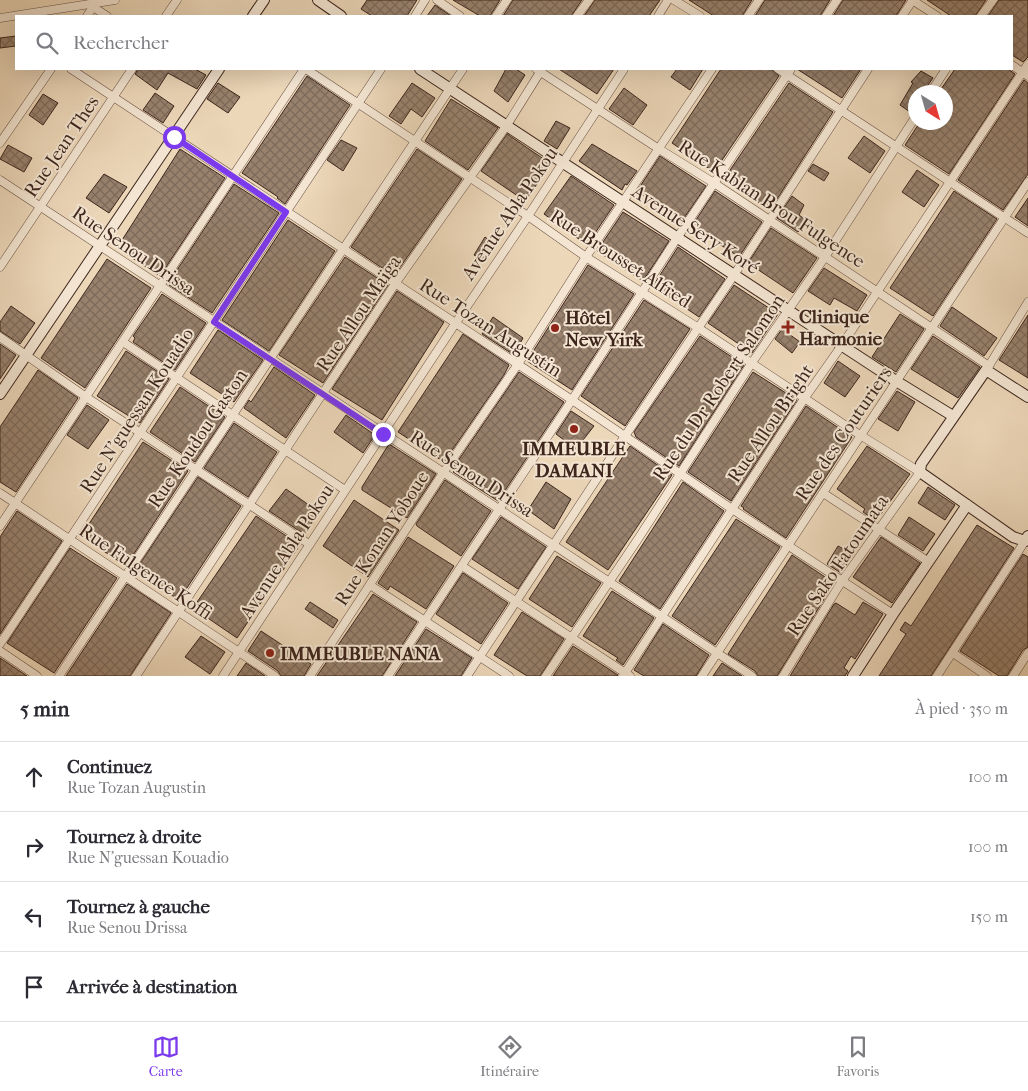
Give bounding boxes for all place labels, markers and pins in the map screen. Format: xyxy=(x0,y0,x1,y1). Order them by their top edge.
place label: Clinique Harmonie xyxy=(799,306,883,350)
place label: Hôtel New Yirk xyxy=(565,307,644,351)
marker: Clinique Harmonie xyxy=(781,320,795,334)
marker: Hôtel New Yirk xyxy=(549,322,561,334)
marker: IMMEUBLE DAMANI xyxy=(568,423,580,435)
place label: IMMEUBLE DAMANI xyxy=(522,438,626,482)
place label: IMMEUBLE NANA xyxy=(280,643,441,665)
marker: IMMEUBLE NANA xyxy=(264,647,276,659)

